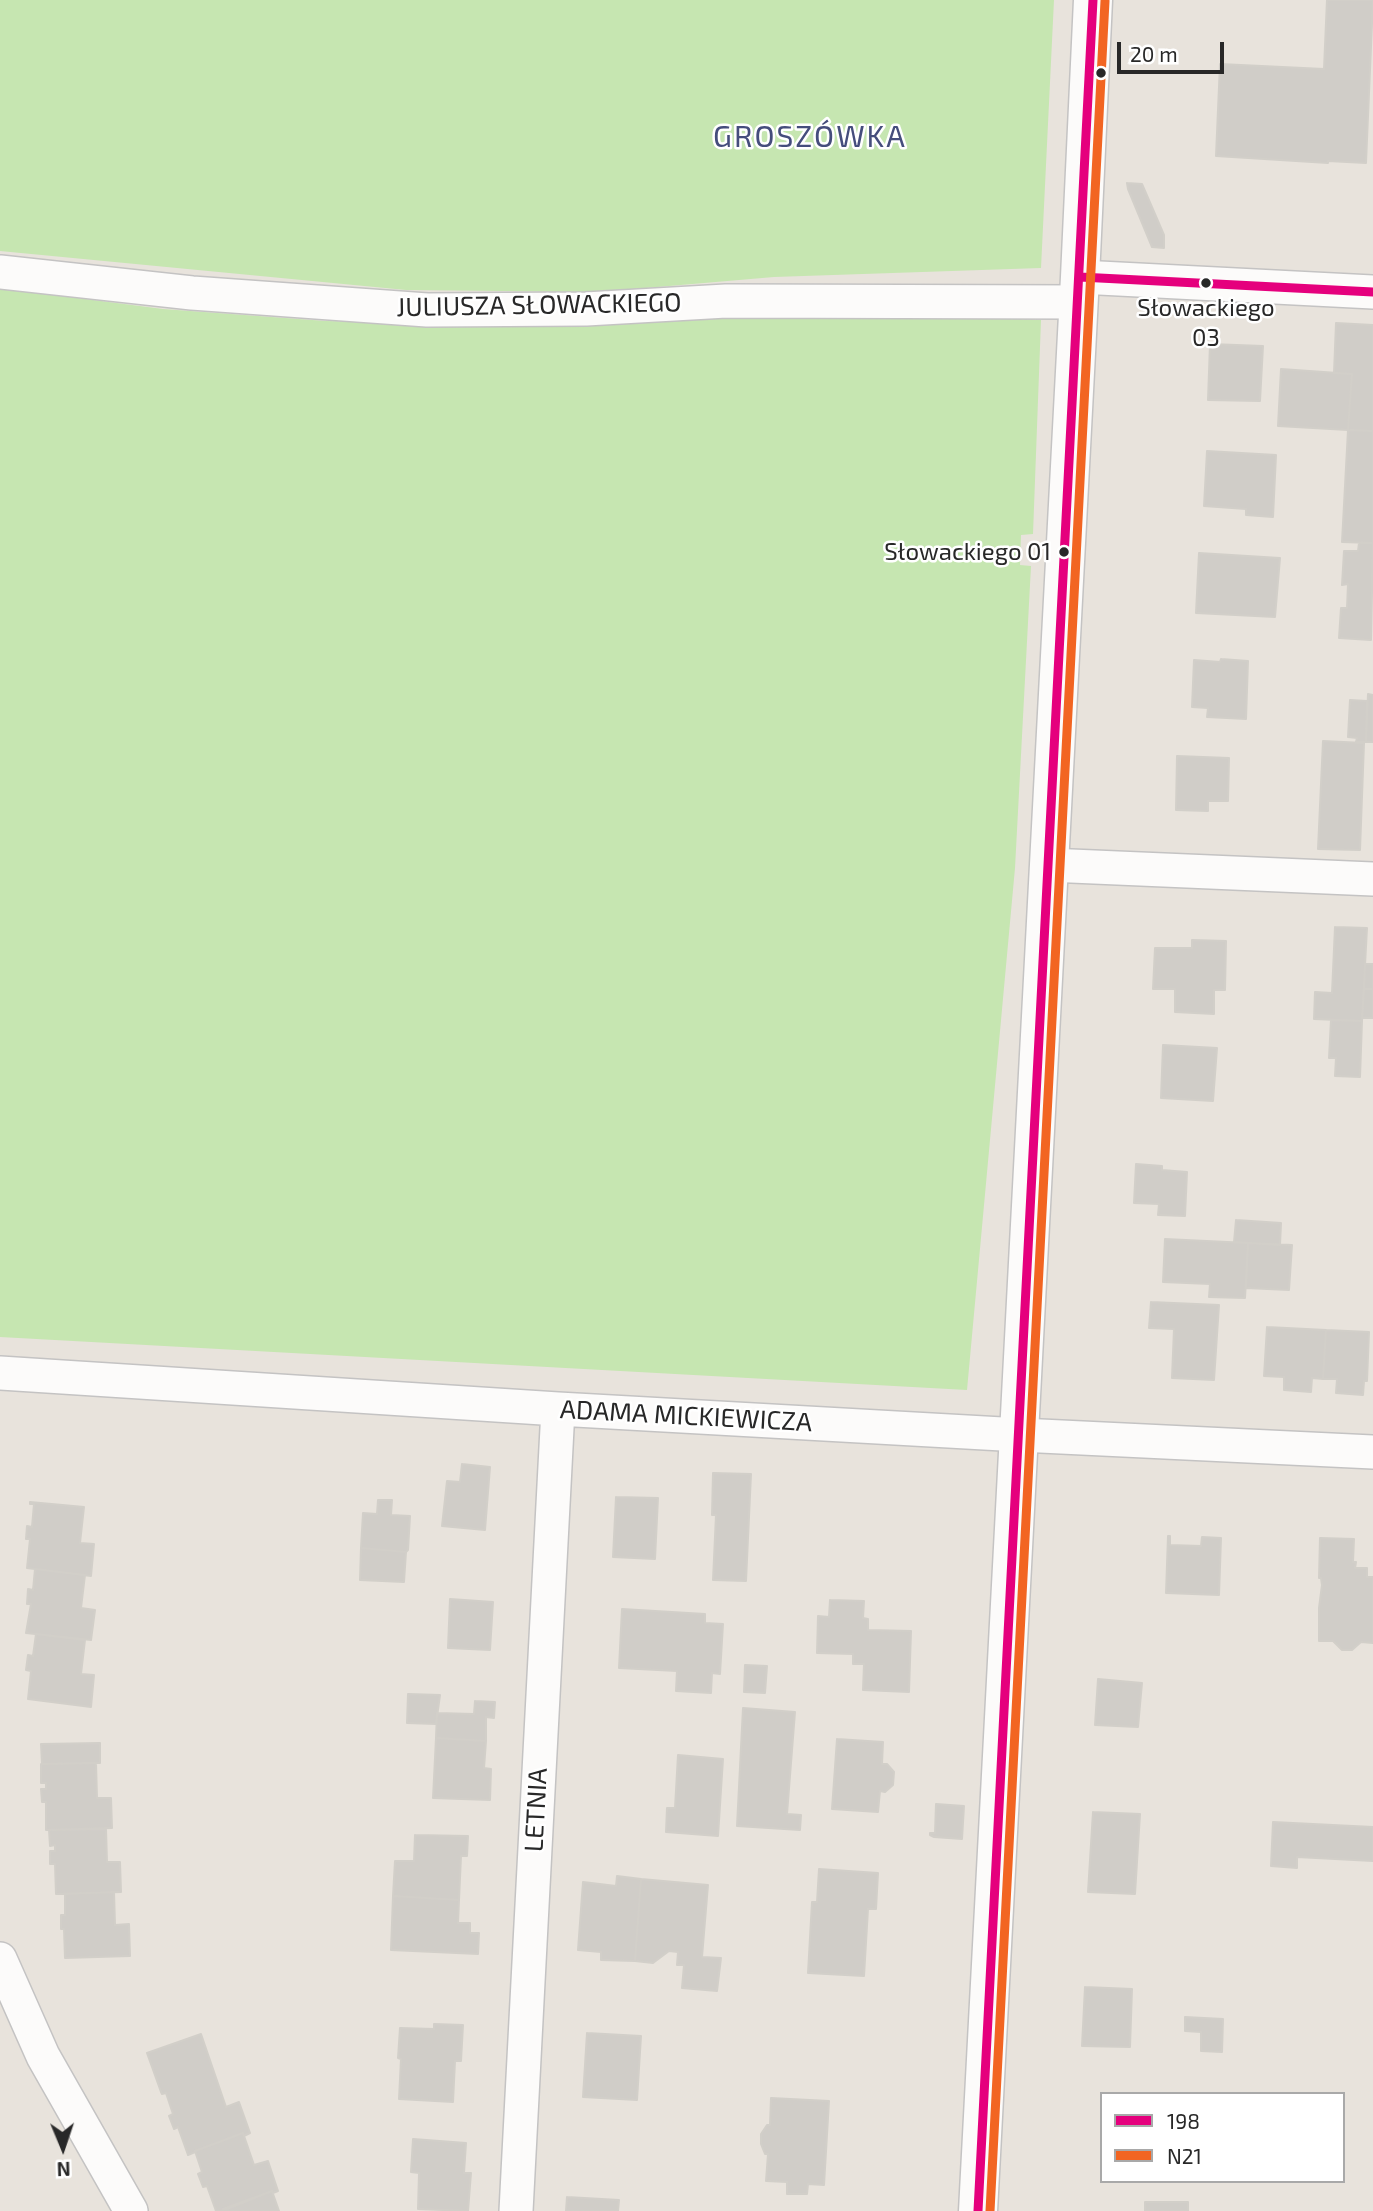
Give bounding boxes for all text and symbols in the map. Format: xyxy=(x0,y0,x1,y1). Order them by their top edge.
scale bar xyxy=(1121,28,1228,72)
text: 20 m xyxy=(1130,41,1178,66)
unlabelled marker xyxy=(1094,66,1108,80)
district label: GROSZÓWKA xyxy=(714,119,906,155)
marker: Słowackiego 03 xyxy=(1199,276,1213,290)
street label: JULIUSZA SŁOWACKIEGO xyxy=(396,287,682,323)
place label: Słowackiego 03 xyxy=(1137,294,1275,350)
place label: Słowackiego 01 xyxy=(884,538,1051,566)
marker: Słowackiego 01 xyxy=(1057,545,1071,559)
street label: ADAMA MICKIEWICZA xyxy=(559,1394,813,1438)
street label: LETNIA xyxy=(518,1767,554,1853)
legend xyxy=(1100,2092,1345,2183)
text: 198 xyxy=(1167,2108,1200,2133)
north arrow xyxy=(28,2113,98,2183)
text: N21 xyxy=(1167,2143,1202,2168)
text: N xyxy=(56,2158,71,2181)

